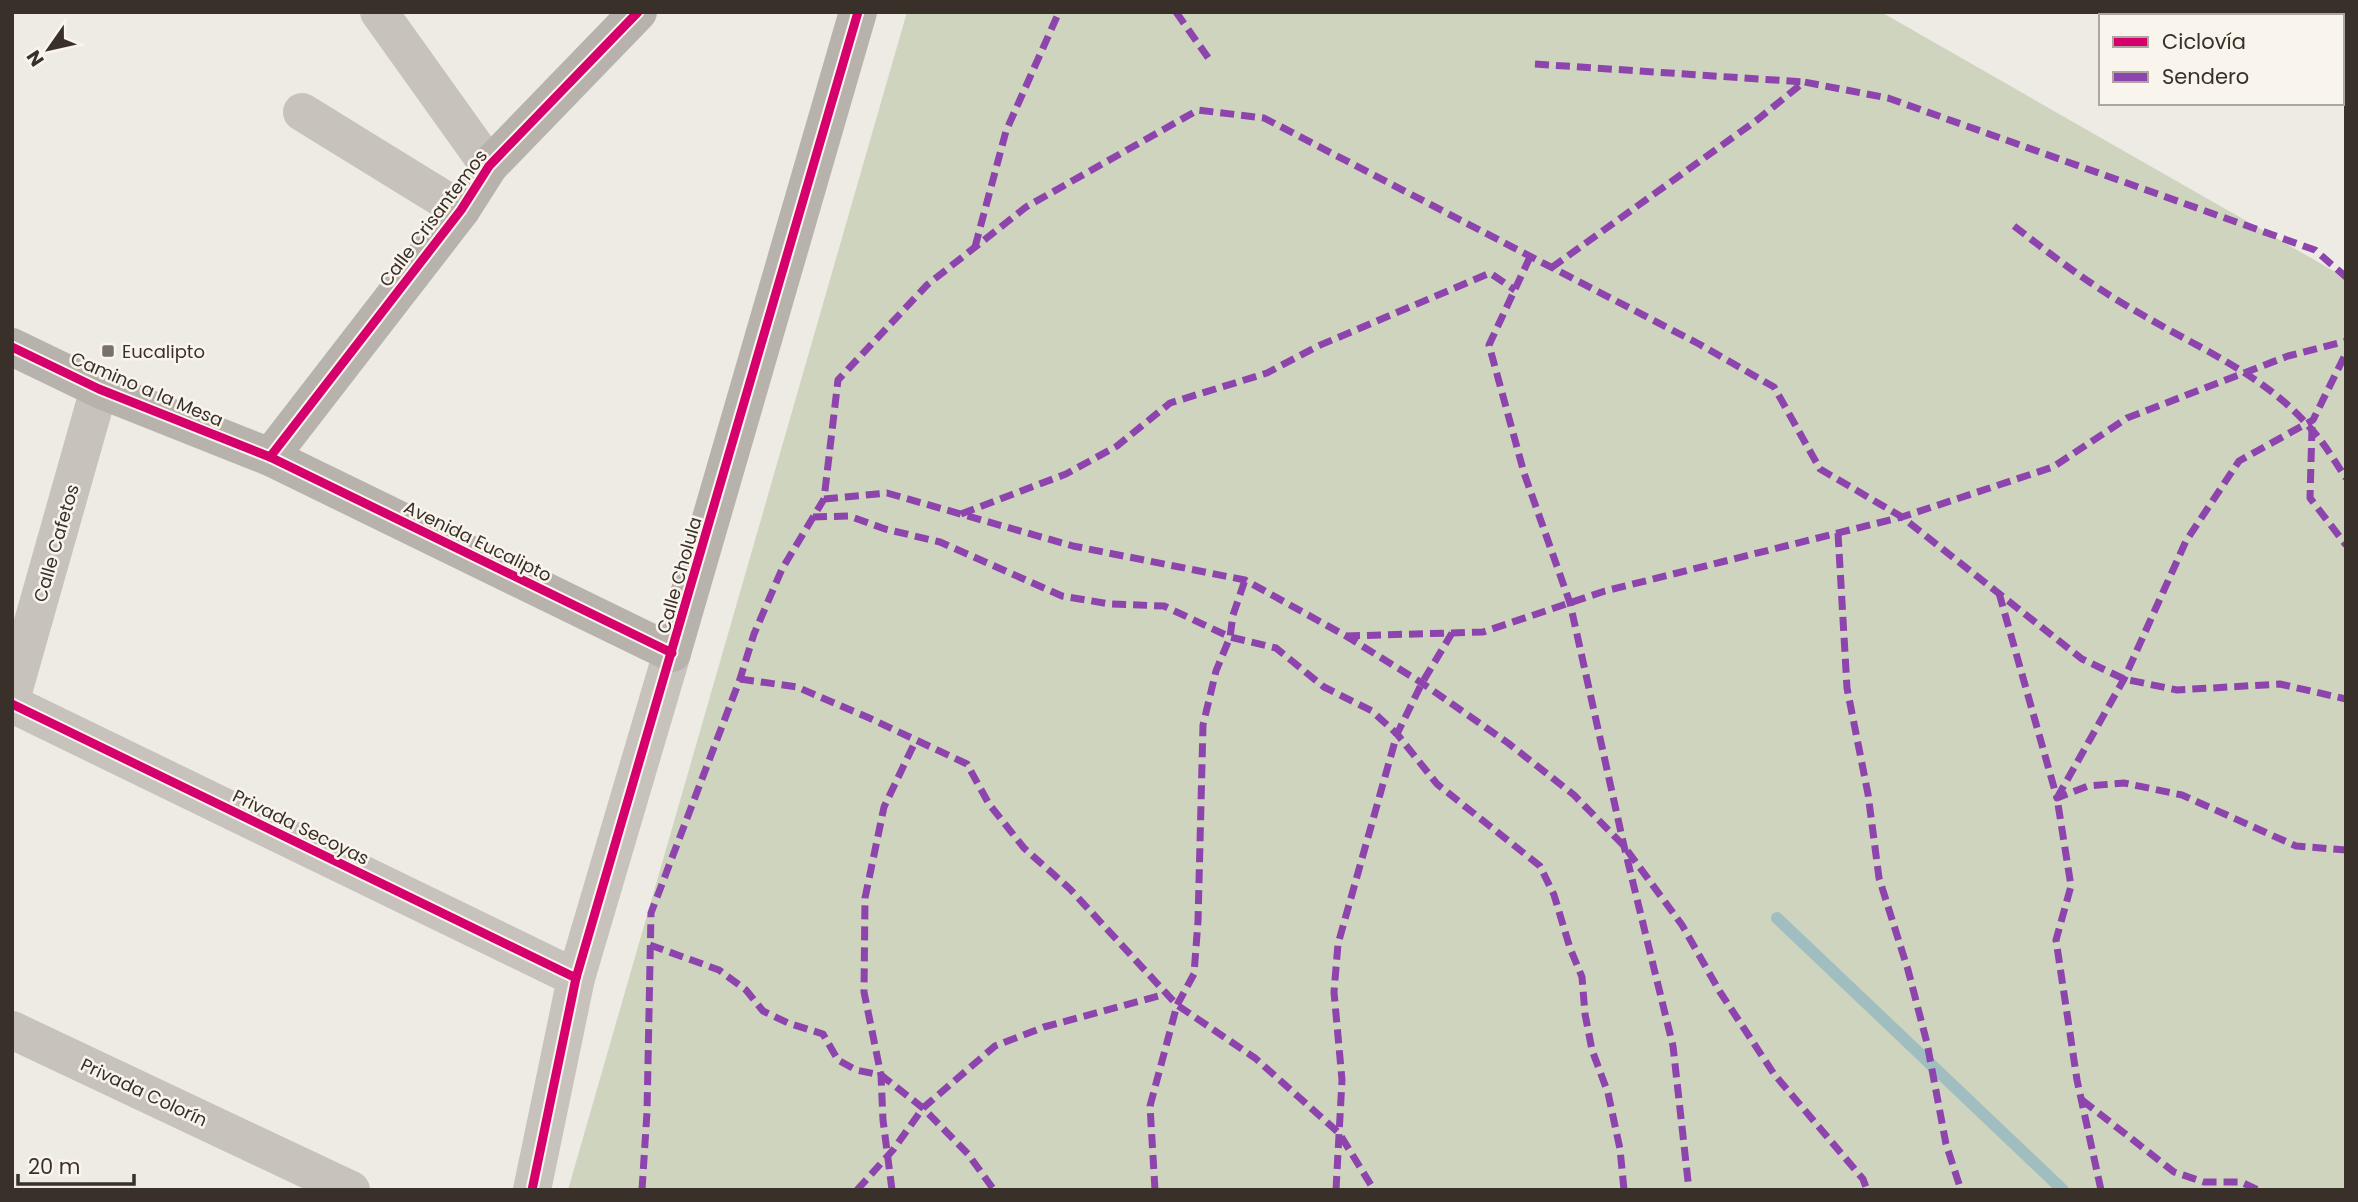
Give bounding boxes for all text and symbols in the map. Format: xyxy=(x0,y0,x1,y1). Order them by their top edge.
north arrow xyxy=(14,14,84,84)
legend xyxy=(2099,14,2344,105)
text: Ciclovía xyxy=(2162,27,2246,56)
text: N xyxy=(20,45,51,72)
text: Sendero xyxy=(2162,62,2249,91)
street label: Calle Crisantemos xyxy=(373,144,493,292)
place label: Eucalipto xyxy=(122,339,205,364)
marker: Eucalipto xyxy=(100,343,116,359)
street label: Camino a la Mesa xyxy=(67,346,227,432)
street label: Calle Cafetos xyxy=(27,481,85,605)
street label: Avenida Eucalipto xyxy=(400,494,556,588)
street label: Calle Cholula xyxy=(650,514,708,636)
street label: Privada Secoyas xyxy=(229,783,373,871)
street label: Privada Colorín xyxy=(77,1052,211,1132)
scale bar xyxy=(18,1142,133,1186)
text: 20 m xyxy=(28,1152,81,1181)

